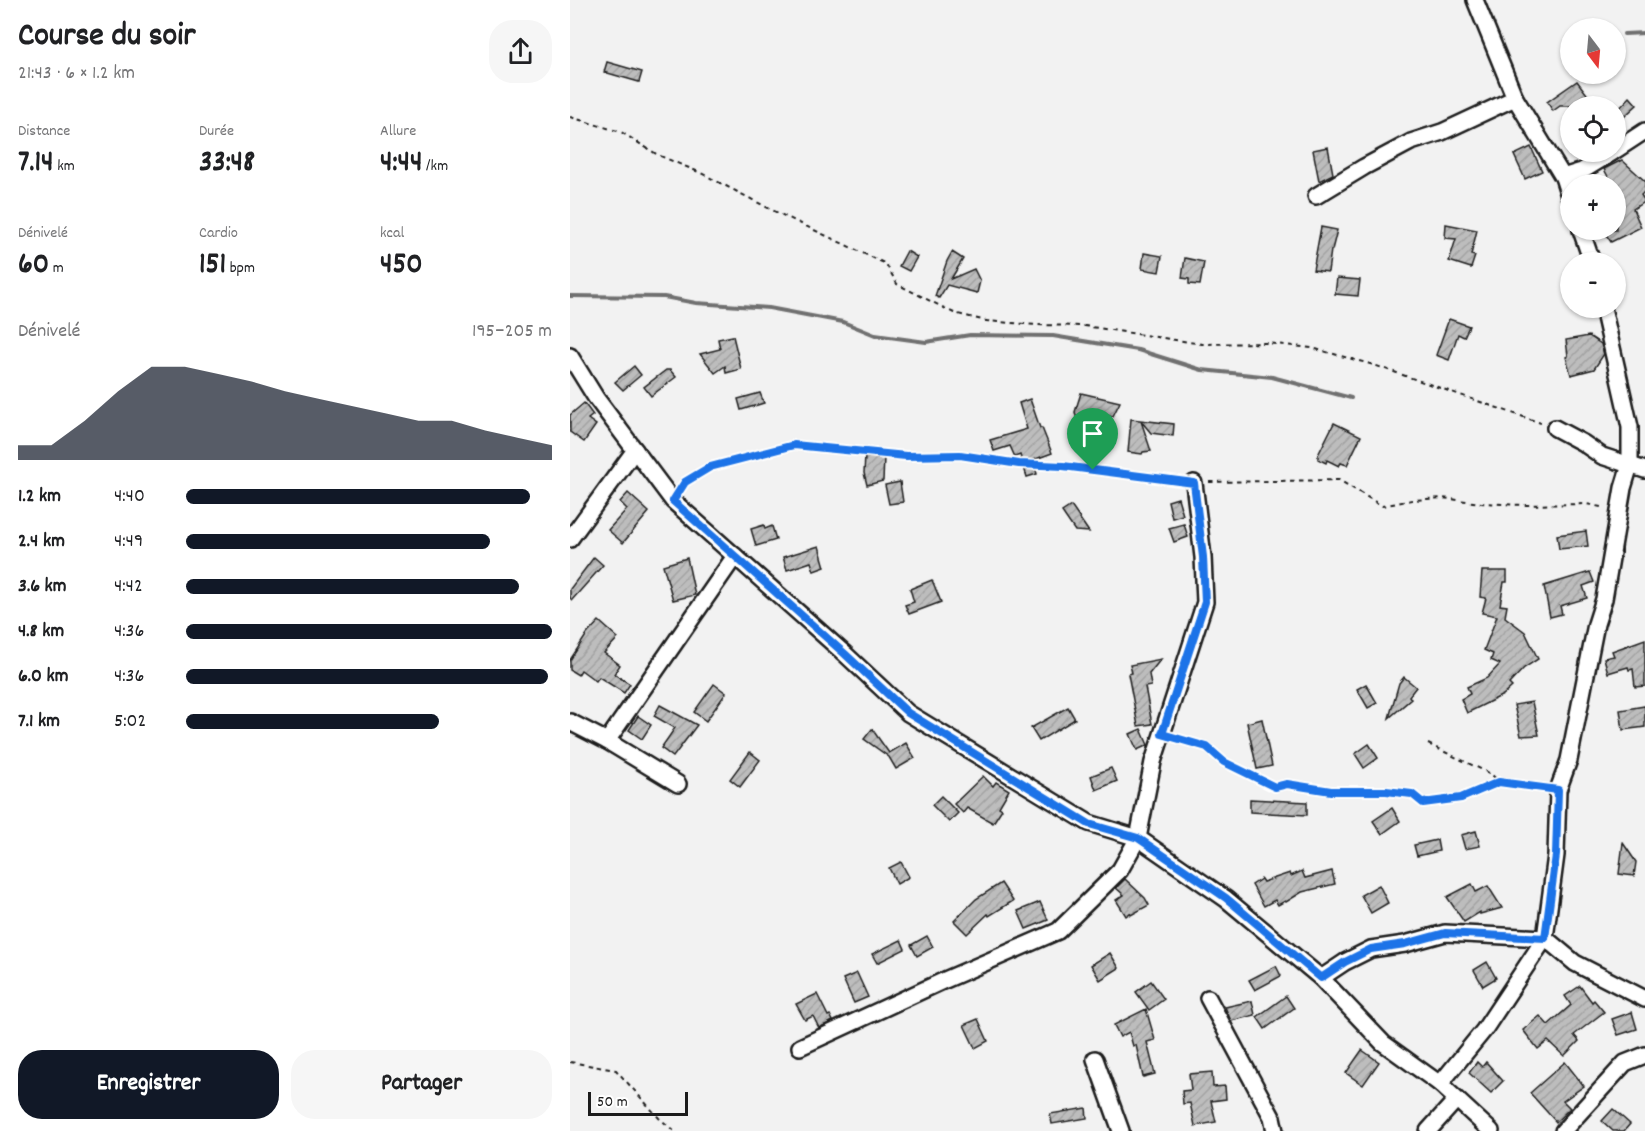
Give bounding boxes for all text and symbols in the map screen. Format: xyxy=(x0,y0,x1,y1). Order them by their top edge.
text: Course du soir xyxy=(18,14,196,61)
north arrow xyxy=(1560,18,1626,84)
map controls xyxy=(1560,18,1626,318)
button: share xyxy=(489,20,552,83)
text: 21:43 · 6 × 1.2 km xyxy=(18,60,135,88)
button: locate xyxy=(1560,96,1626,162)
text: Distance xyxy=(18,120,70,143)
text: Durée xyxy=(199,120,234,143)
text: Allure xyxy=(380,120,416,143)
text: 7.14 xyxy=(18,143,54,186)
text: 33:48 xyxy=(199,143,255,186)
text: 4:44 xyxy=(380,143,422,186)
text: km xyxy=(54,155,75,178)
text: /km xyxy=(422,155,448,178)
button: + xyxy=(1560,174,1626,240)
text: Dénivelé xyxy=(18,222,68,245)
text: Cardio xyxy=(199,222,238,245)
text: kcal xyxy=(380,222,404,245)
text: 60 xyxy=(18,245,49,288)
text: 151 xyxy=(199,245,226,288)
text: 450 xyxy=(380,245,423,288)
button: − xyxy=(1560,252,1626,318)
text: m xyxy=(49,257,64,280)
text: bpm xyxy=(226,257,255,280)
text: Dénivelé xyxy=(18,318,80,346)
text: 195–205 m xyxy=(472,318,552,346)
pin xyxy=(1067,408,1118,470)
icon: arrive xyxy=(1076,417,1109,450)
text: 1.2 km xyxy=(18,483,61,511)
text: 4:40 xyxy=(114,483,145,511)
text: 2.4 km xyxy=(18,528,65,556)
text: 4:49 xyxy=(114,528,143,556)
text: 3.6 km xyxy=(18,573,67,601)
text: 4:42 xyxy=(114,573,143,601)
text: 4.8 km xyxy=(18,618,64,646)
text: 4:36 xyxy=(114,618,144,646)
text: 6.0 km xyxy=(18,663,69,691)
text: 4:36 xyxy=(114,663,144,691)
text: 7.1 km xyxy=(18,708,60,736)
text: 5:02 xyxy=(114,708,146,736)
button: Enregistrer xyxy=(18,1050,279,1119)
button: Partager xyxy=(291,1050,552,1119)
scale bar xyxy=(588,1089,688,1116)
text: 50 m xyxy=(597,1091,628,1114)

